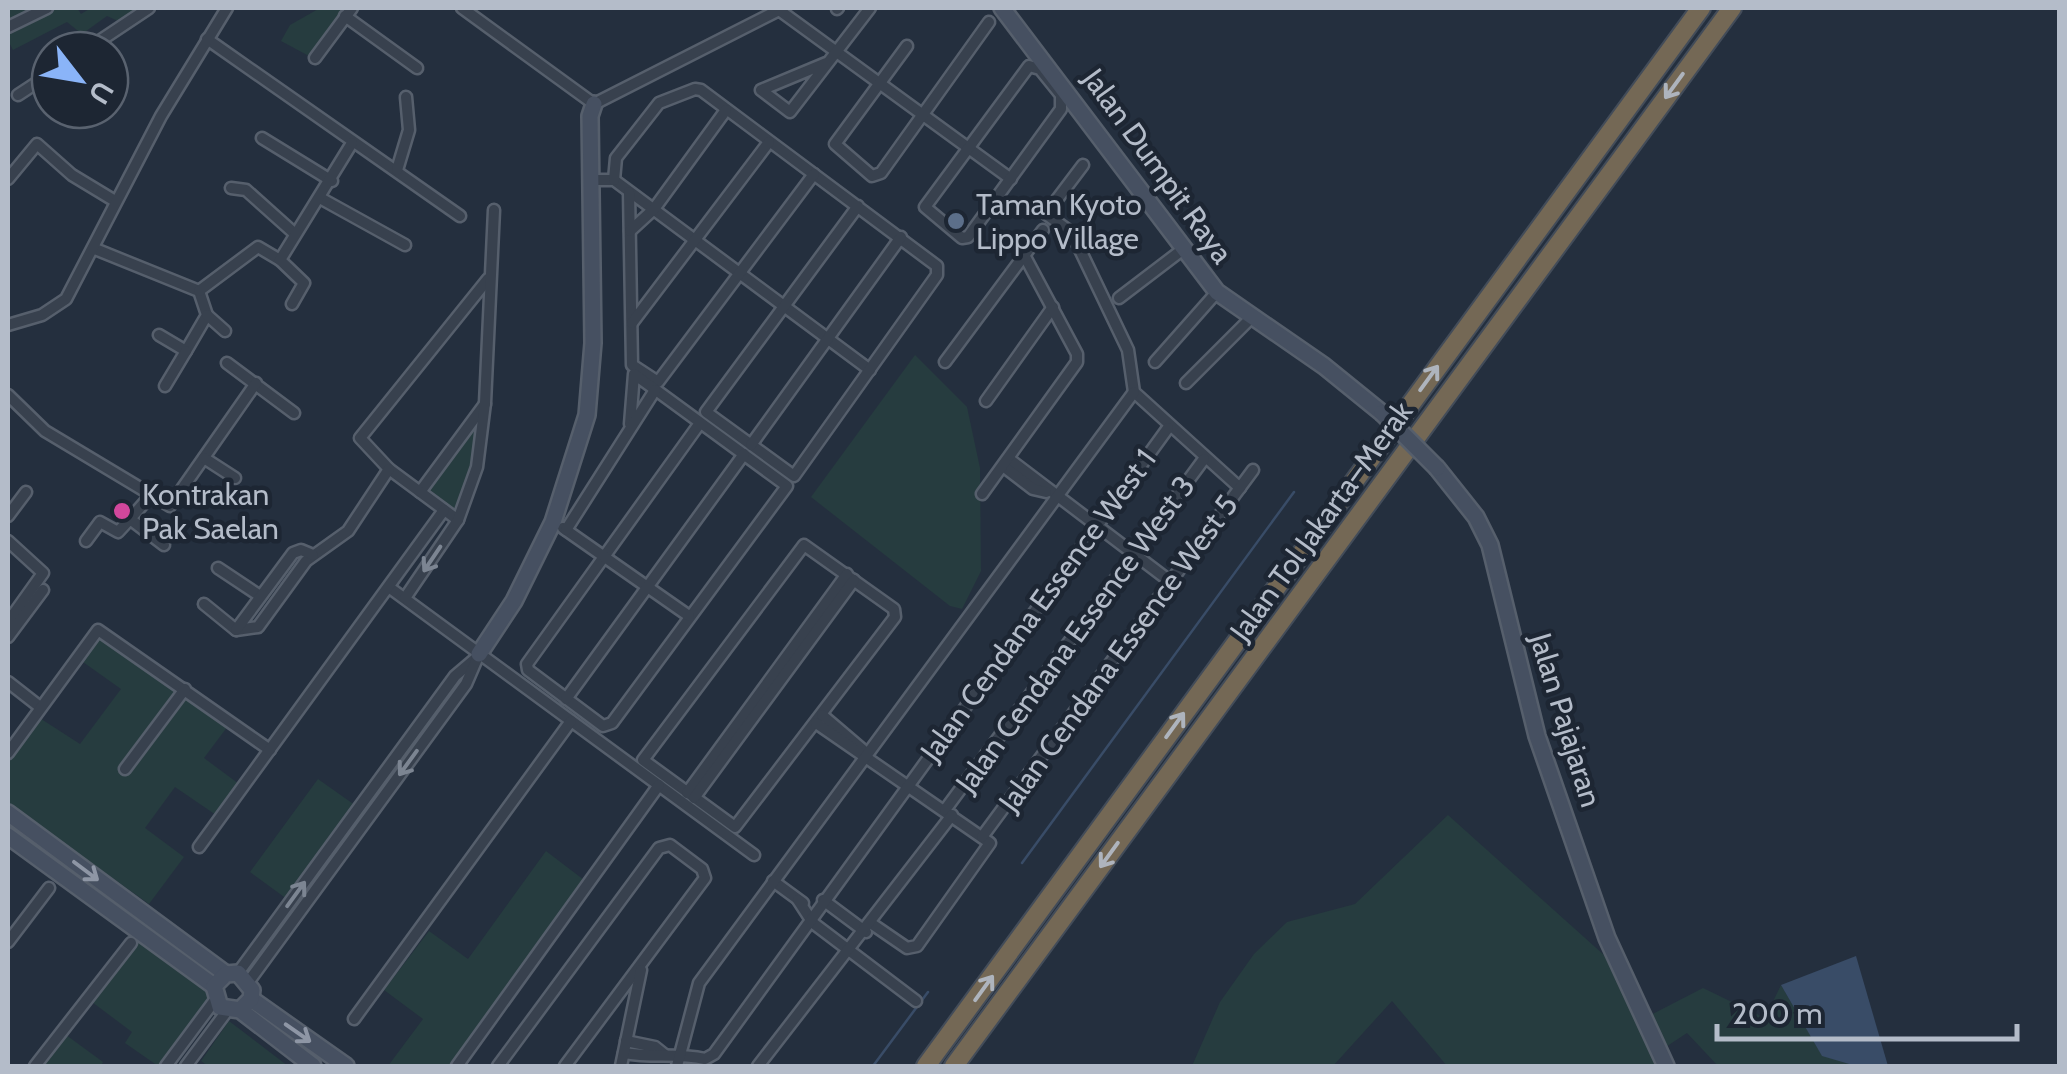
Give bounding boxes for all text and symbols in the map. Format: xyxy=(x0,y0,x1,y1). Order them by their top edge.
north arrow xyxy=(30,30,130,130)
street label: Jalan Dumpit Raya xyxy=(1074,61,1241,271)
one-way arrow xyxy=(1664,72,1685,99)
text: U xyxy=(82,76,121,110)
place label: Taman Kyoto Lippo Village xyxy=(976,186,1142,257)
marker: Taman Kyoto Lippo Village xyxy=(945,210,967,232)
one-way arrow xyxy=(1418,365,1439,392)
street label: Jalan Tol Jakarta–Merak xyxy=(1221,394,1421,649)
street label: Jalan Cendana Essence West 1 xyxy=(912,442,1164,769)
street label: Jalan Cendana Essence West 3 xyxy=(947,468,1203,801)
place label: Kontrakan Pak Saelan xyxy=(142,476,279,547)
street label: Jalan Cendana Essence West 5 xyxy=(990,487,1246,820)
marker: Kontrakan Pak Saelan xyxy=(111,500,133,522)
one-way arrow xyxy=(422,545,443,573)
street label: Jalan Pajajaran xyxy=(1522,628,1610,811)
one-way arrow xyxy=(1165,712,1186,739)
one-way arrow xyxy=(398,749,419,776)
one-way arrow xyxy=(1099,841,1120,868)
one-way arrow xyxy=(72,861,99,882)
one-way arrow xyxy=(285,881,306,909)
one-way arrow xyxy=(973,975,994,1002)
scale bar xyxy=(1717,979,2017,1041)
text: 200 m xyxy=(1732,995,1823,1032)
one-way arrow xyxy=(284,1022,312,1043)

